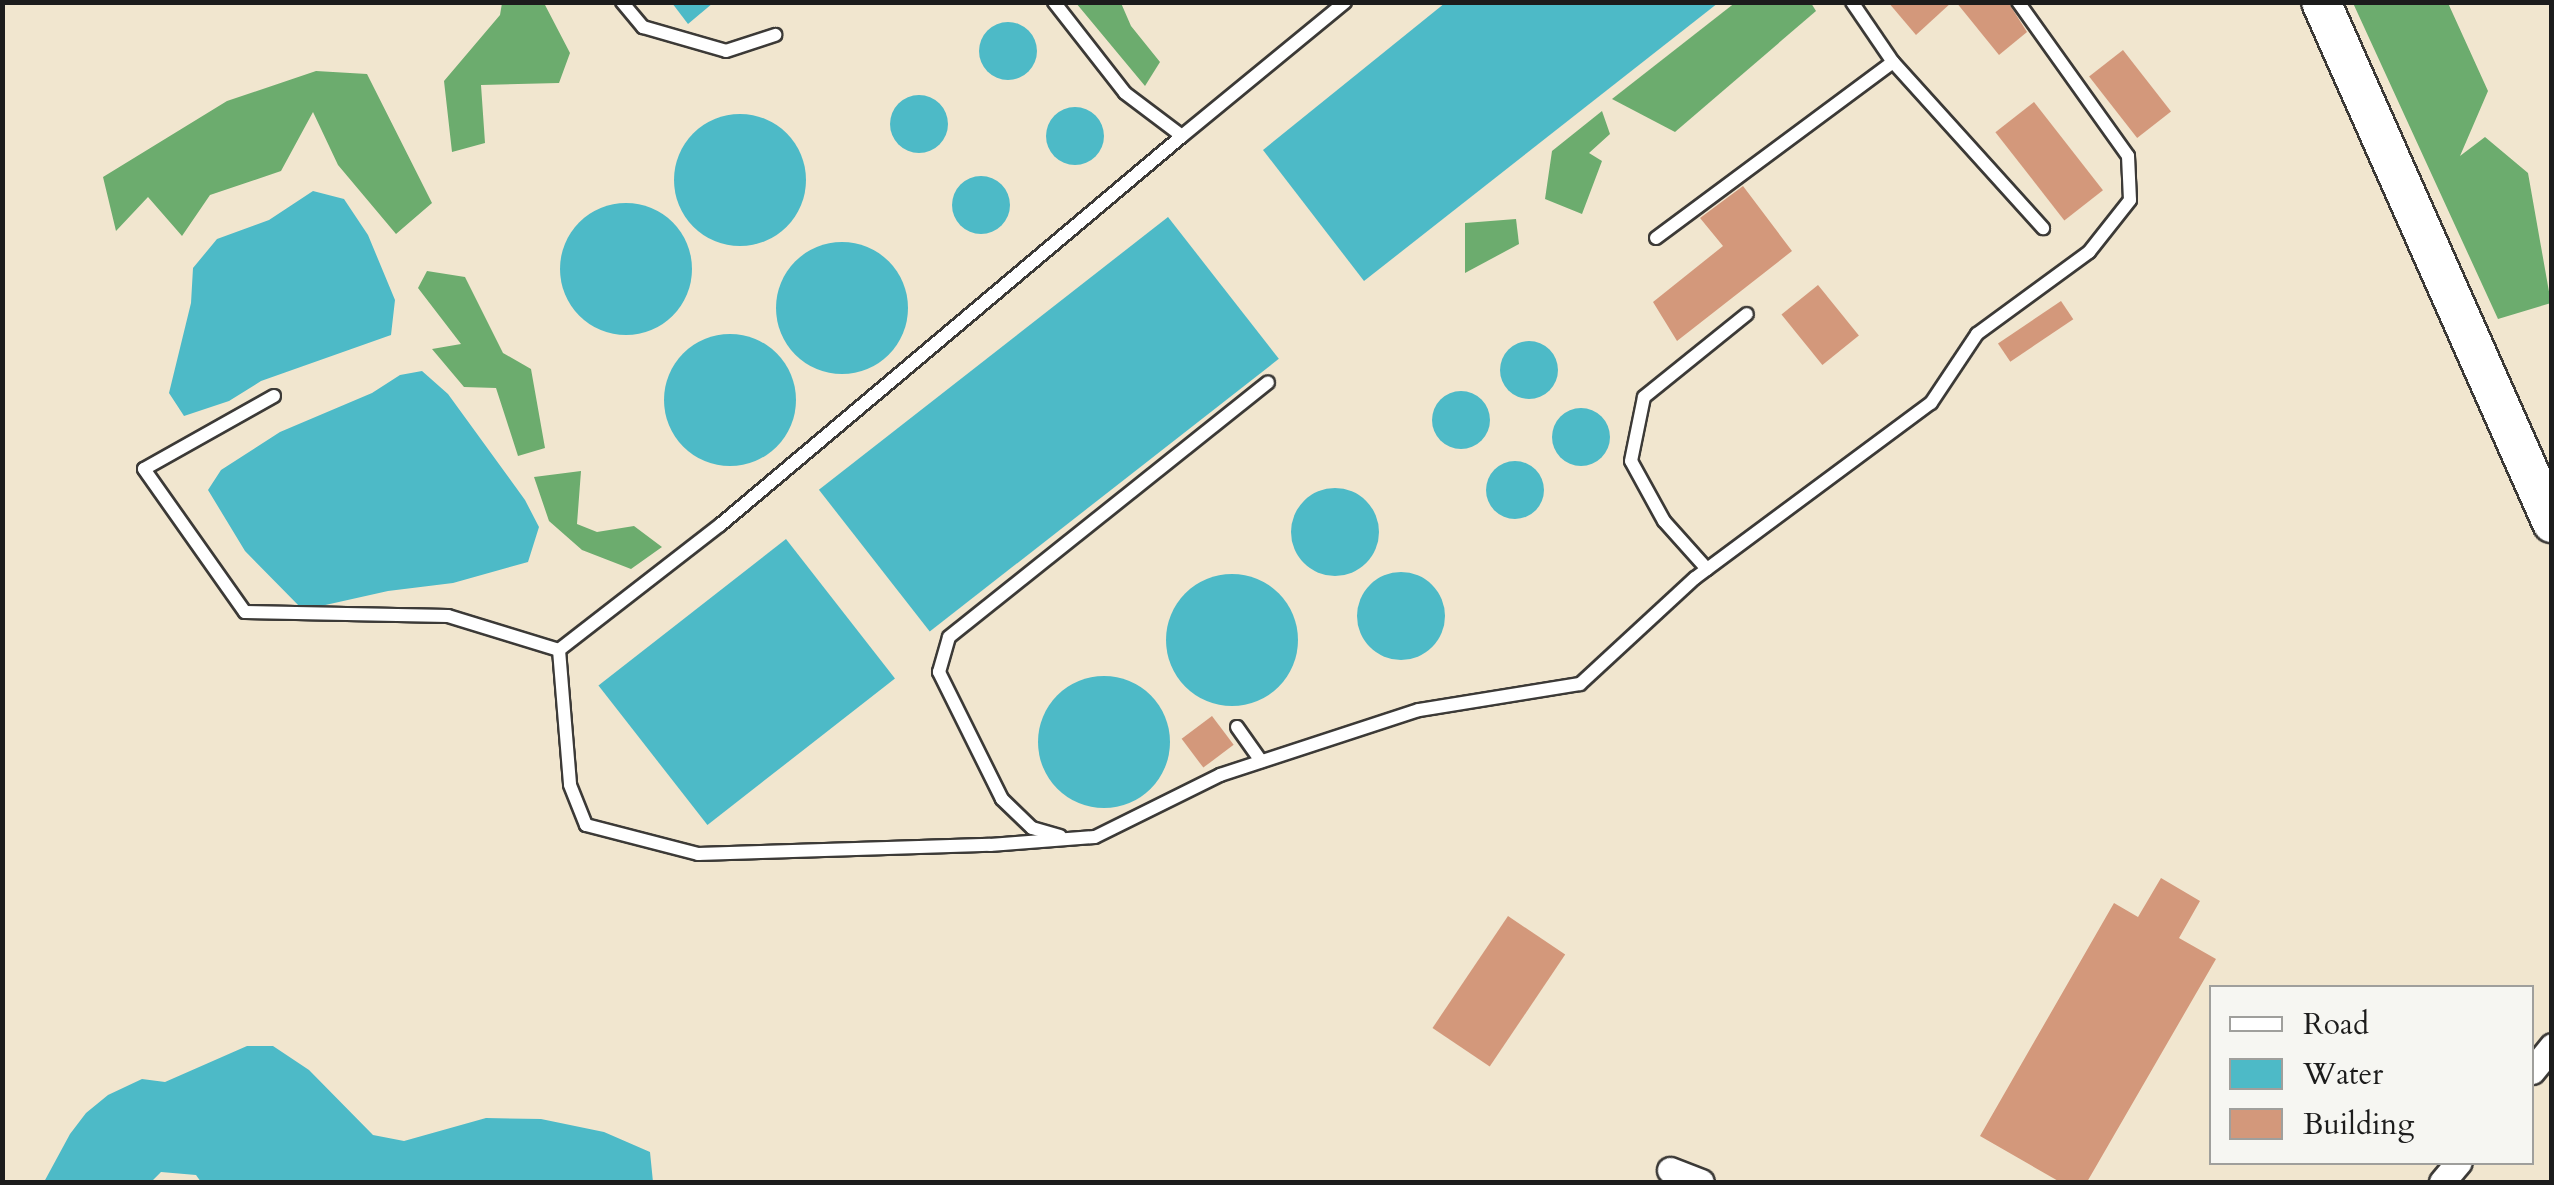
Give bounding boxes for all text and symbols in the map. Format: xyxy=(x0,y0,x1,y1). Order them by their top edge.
legend xyxy=(2209,985,2534,1165)
text: Road xyxy=(2303,1004,2369,1045)
text: Water xyxy=(2303,1054,2383,1095)
text: Building xyxy=(2303,1104,2414,1145)

